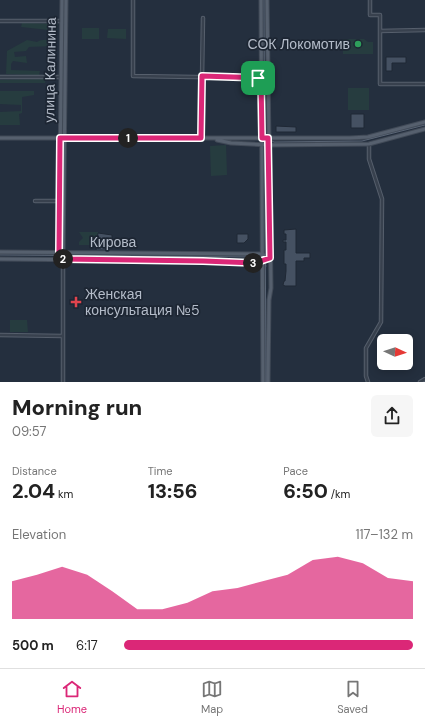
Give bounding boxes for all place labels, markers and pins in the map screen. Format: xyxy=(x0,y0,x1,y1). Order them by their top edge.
place label: СОК Локомотив xyxy=(248,35,350,53)
marker: СОК Локомотив xyxy=(353,39,363,49)
pin xyxy=(241,61,275,95)
pin: 1 xyxy=(118,128,138,148)
pin: 2 xyxy=(53,249,73,269)
pin: 3 xyxy=(243,253,263,273)
place label: Женская консультация №5 xyxy=(85,285,200,319)
marker: Женская консультация №5 xyxy=(70,296,82,308)

